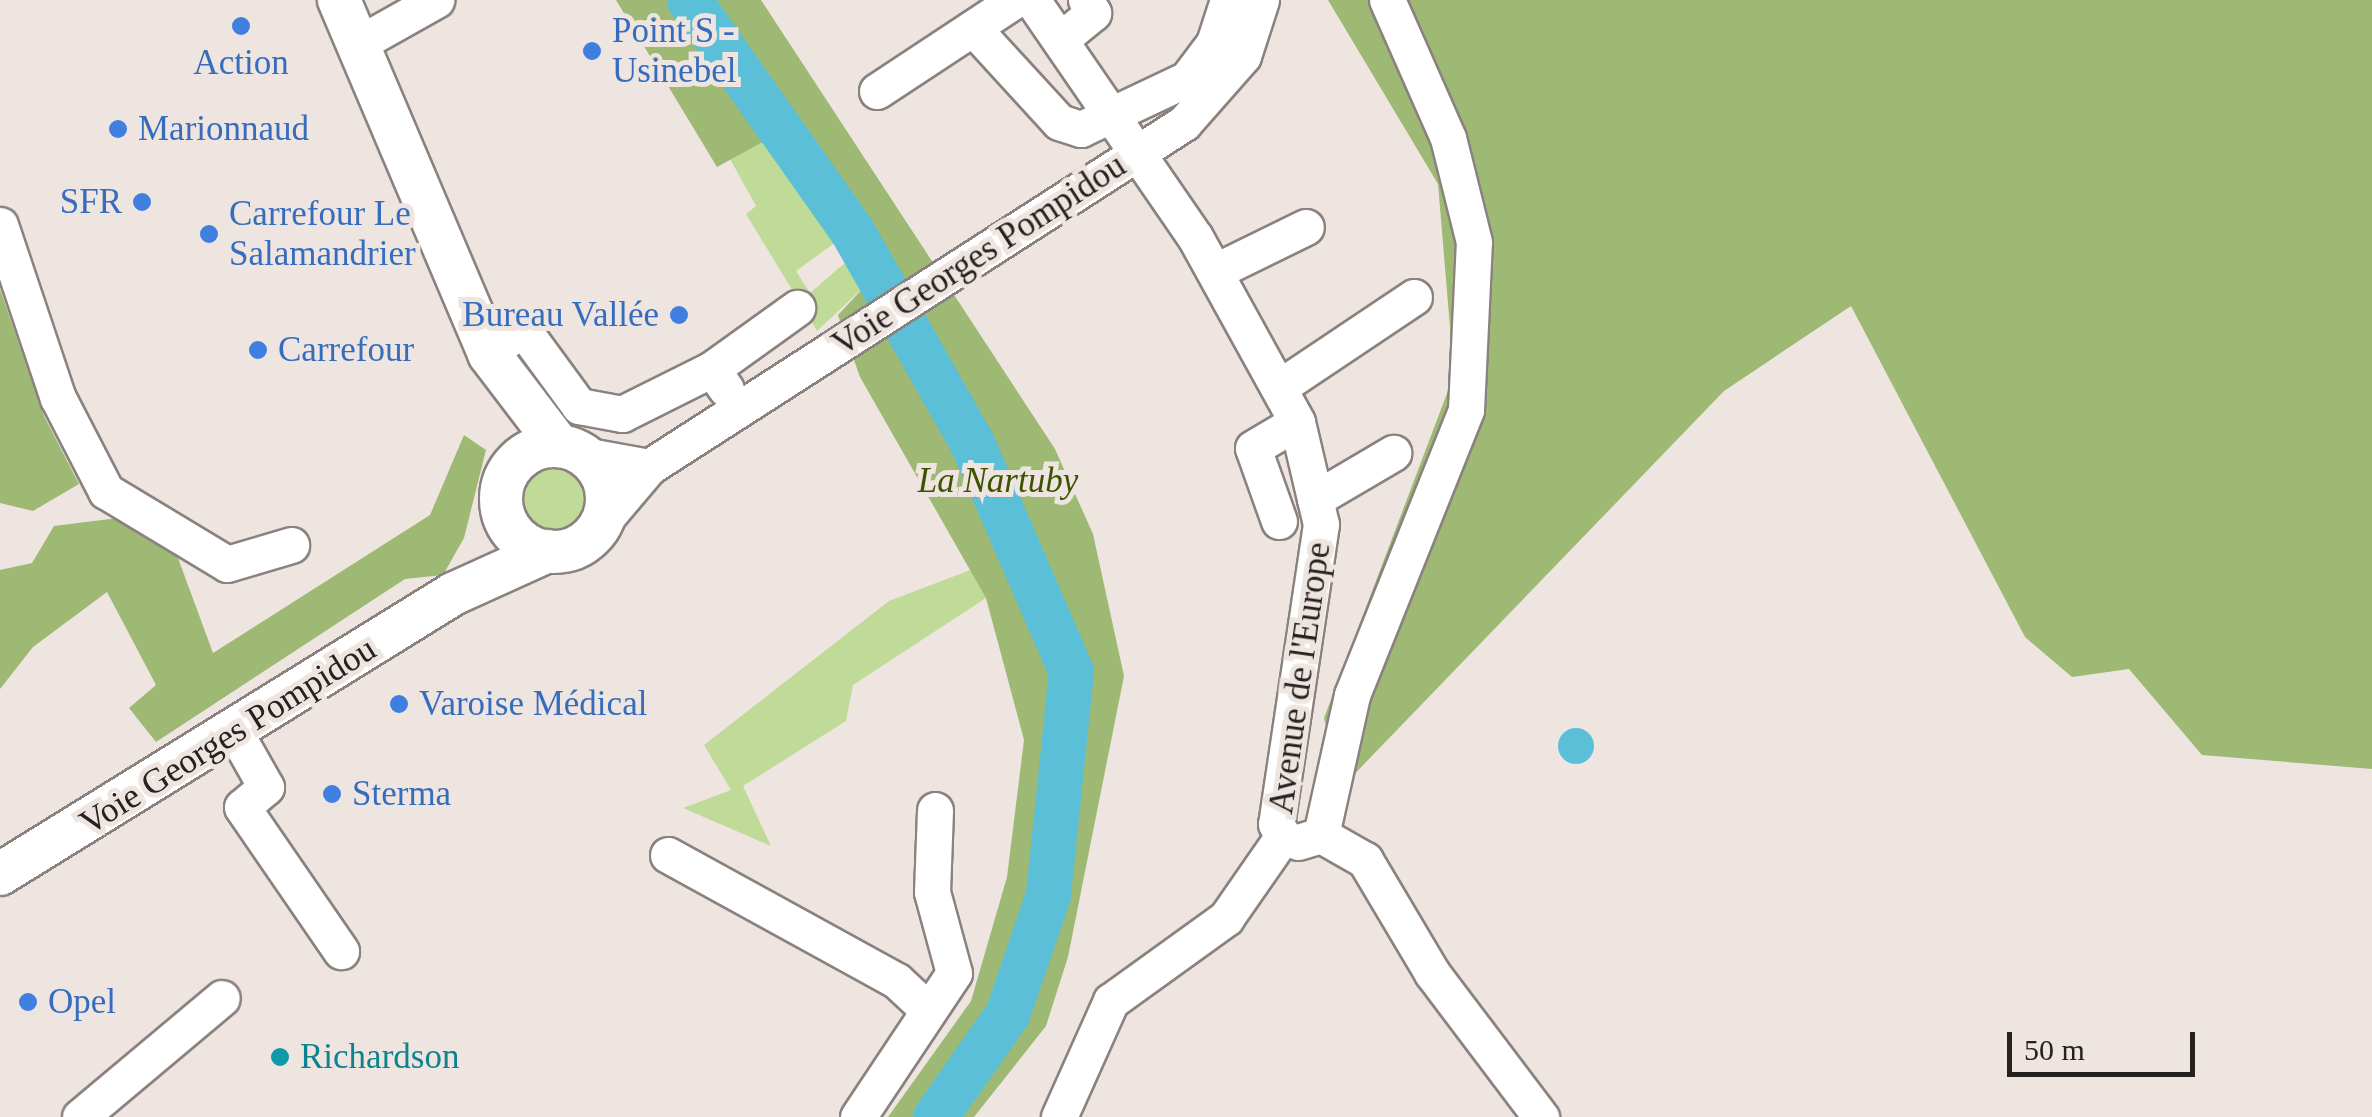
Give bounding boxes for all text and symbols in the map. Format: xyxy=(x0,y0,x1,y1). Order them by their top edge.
place label: Point S - Usinebel xyxy=(612,10,736,92)
marker: Action xyxy=(230,15,252,37)
marker: Point S - Usinebel xyxy=(581,40,603,62)
place label: Action xyxy=(193,42,289,84)
place label: Marionnaud xyxy=(138,108,309,150)
marker: Marionnaud xyxy=(107,118,129,140)
street label: Voie Georges Pompidou xyxy=(825,145,1133,365)
place label: SFR xyxy=(60,181,122,223)
marker: SFR xyxy=(131,191,153,213)
place label: Carrefour Le Salamandrier xyxy=(229,193,416,275)
marker: Carrefour Le Salamandrier xyxy=(198,223,220,245)
place label: Bureau Vallée xyxy=(462,294,659,336)
marker: Bureau Vallée xyxy=(668,304,690,326)
place label: Carrefour xyxy=(278,329,414,371)
marker: Carrefour xyxy=(247,339,269,361)
park label: La Nartuby xyxy=(918,460,1078,502)
street label: Avenue de l'Europe xyxy=(1260,539,1340,817)
street label: Voie Georges Pompidou xyxy=(72,628,384,844)
place label: Varoise Médical xyxy=(419,683,647,725)
marker: Varoise Médical xyxy=(388,693,410,715)
place label: Sterma xyxy=(352,773,451,815)
marker: Sterma xyxy=(321,783,343,805)
place label: Opel xyxy=(48,981,116,1023)
marker: Opel xyxy=(17,991,39,1013)
scale bar xyxy=(2012,1012,2200,1074)
text: 50 m xyxy=(2024,1033,2085,1066)
place label: Richardson xyxy=(300,1036,459,1078)
marker: Richardson xyxy=(269,1046,291,1068)

